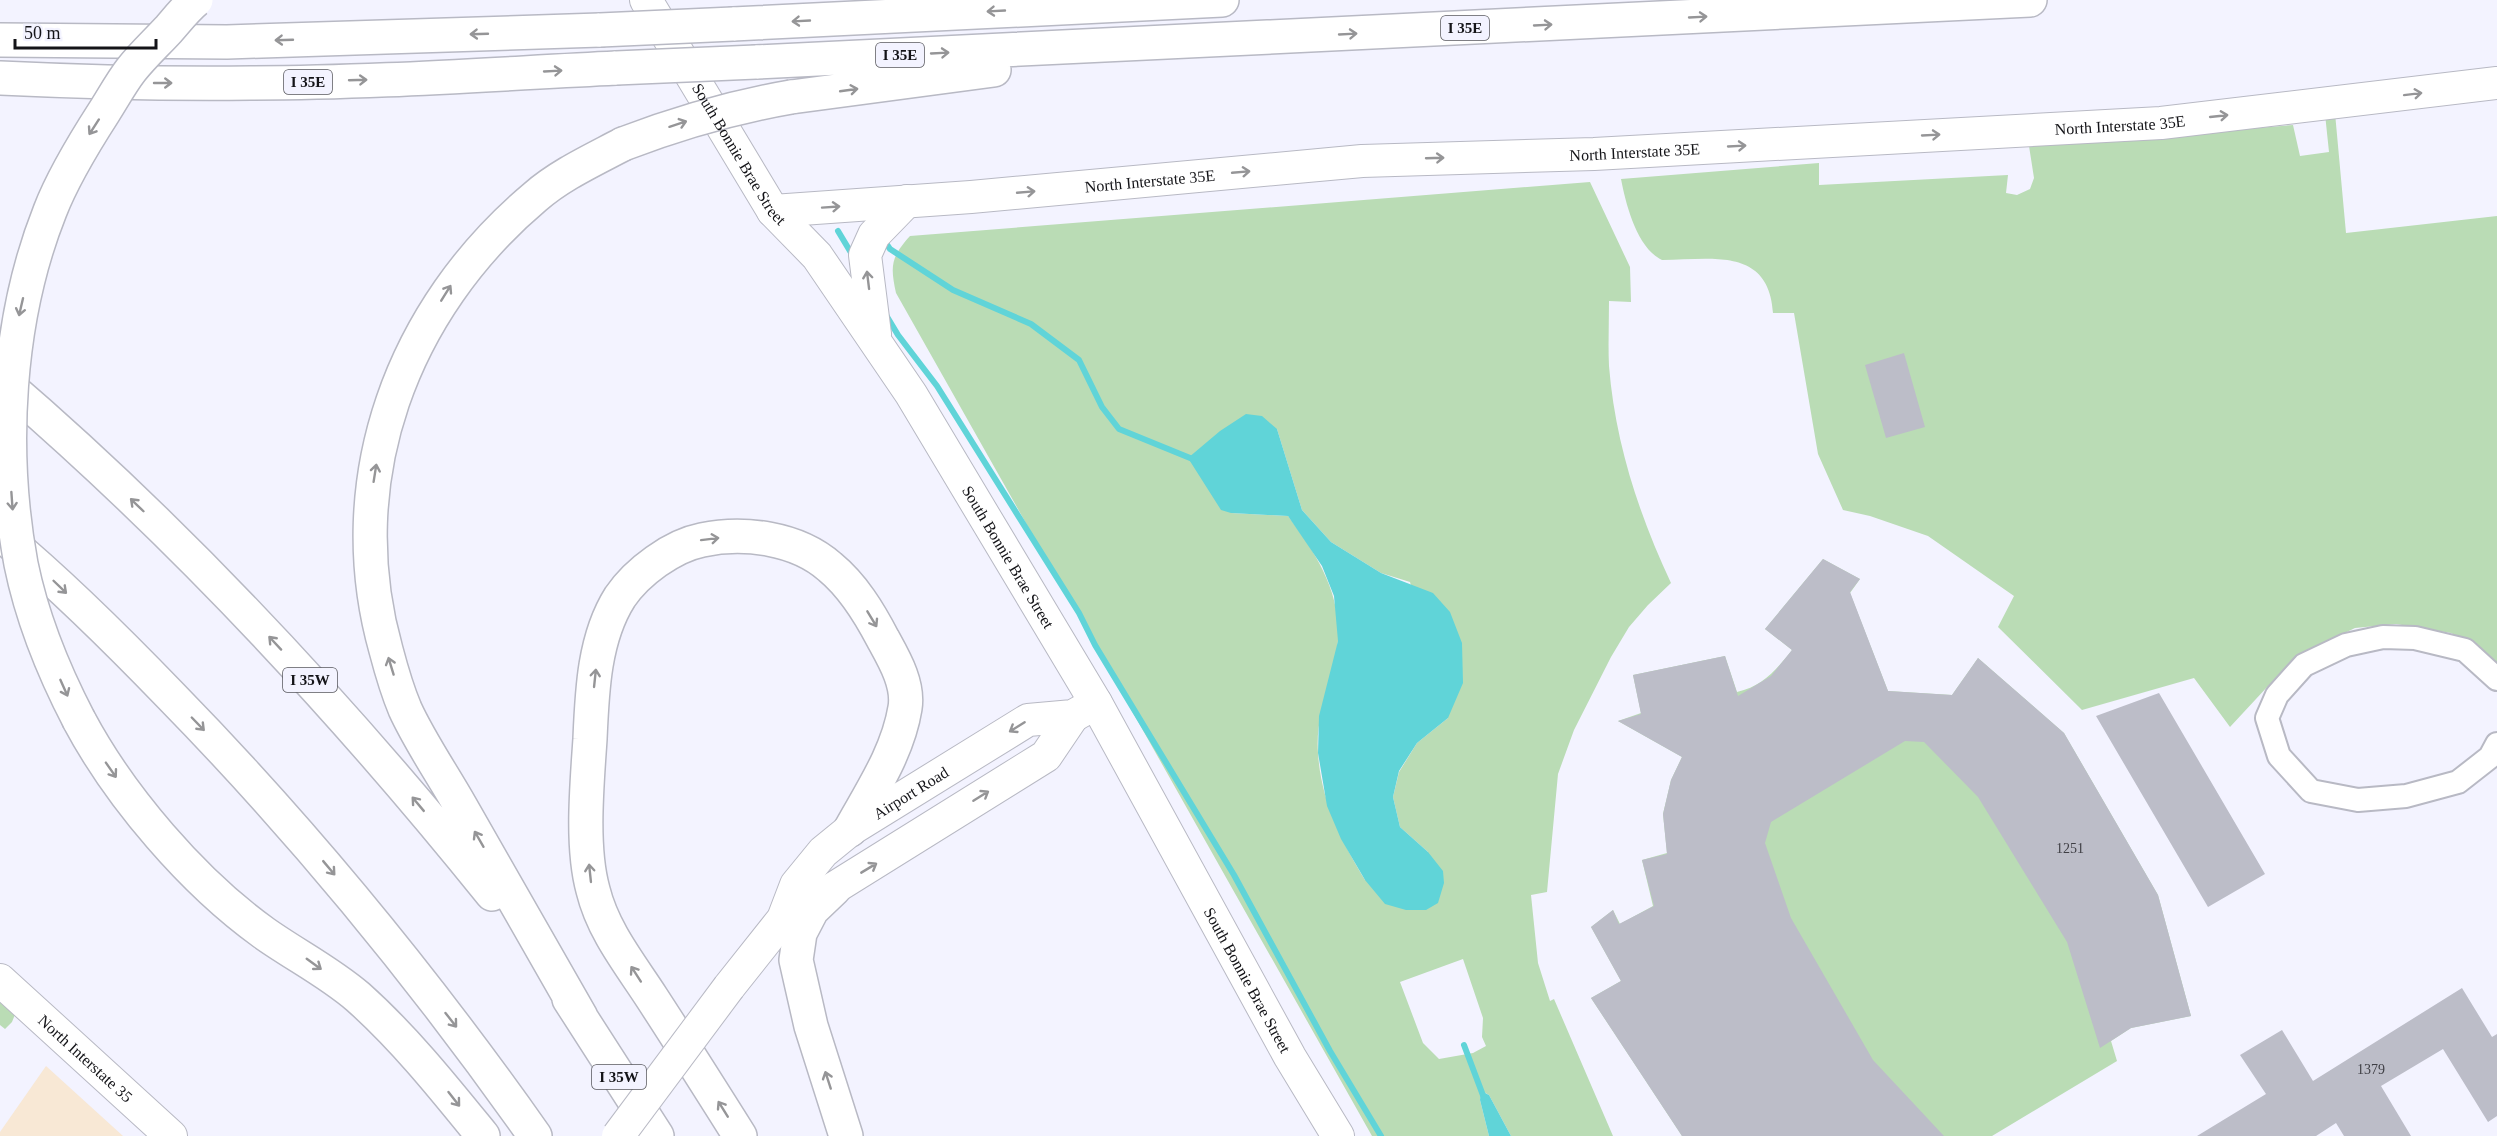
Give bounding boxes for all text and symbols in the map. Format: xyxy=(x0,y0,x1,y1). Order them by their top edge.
one-way arrow xyxy=(986,6,1006,17)
one-way arrow xyxy=(1688,11,1708,22)
scale bar xyxy=(15,12,156,50)
one-way arrow xyxy=(792,16,812,27)
road number: I 35E xyxy=(1441,16,1489,40)
one-way arrow xyxy=(1533,19,1553,30)
text: 50 m xyxy=(24,23,61,43)
one-way arrow xyxy=(1338,28,1358,39)
one-way arrow xyxy=(469,29,489,40)
one-way arrow xyxy=(274,34,294,46)
road number: I 35E xyxy=(876,43,924,67)
one-way arrow xyxy=(929,48,949,59)
one-way arrow xyxy=(543,65,563,76)
road number: I 35E xyxy=(284,70,332,94)
one-way arrow xyxy=(348,75,368,86)
one-way arrow xyxy=(153,77,173,89)
street label: South Bonnie Brae Street xyxy=(689,80,790,229)
one-way arrow xyxy=(839,84,858,95)
one-way arrow xyxy=(2403,88,2423,99)
one-way arrow xyxy=(2209,110,2229,121)
street label: North Interstate 35E xyxy=(2054,112,2186,138)
one-way arrow xyxy=(88,118,100,135)
one-way arrow xyxy=(668,118,687,129)
one-way arrow xyxy=(1921,130,1941,141)
street label: North Interstate 35E xyxy=(1569,140,1700,164)
one-way arrow xyxy=(1726,140,1746,151)
one-way arrow xyxy=(1425,153,1445,164)
one-way arrow xyxy=(1230,166,1250,177)
street label: North Interstate 35E xyxy=(1084,167,1216,195)
one-way arrow xyxy=(1015,186,1035,197)
one-way arrow xyxy=(821,201,841,212)
one-way arrow xyxy=(863,271,874,291)
one-way arrow xyxy=(440,285,452,302)
one-way arrow xyxy=(15,297,27,316)
one-way arrow xyxy=(370,464,381,484)
street label: South Bonnie Brae Street xyxy=(959,483,1058,632)
one-way arrow xyxy=(7,490,18,510)
one-way arrow xyxy=(130,497,145,512)
one-way arrow xyxy=(699,533,719,544)
one-way arrow xyxy=(52,579,67,594)
one-way arrow xyxy=(867,610,879,627)
one-way arrow xyxy=(268,635,282,650)
one-way arrow xyxy=(385,657,396,676)
road number: I 35W xyxy=(283,668,337,692)
one-way arrow xyxy=(590,669,601,689)
one-way arrow xyxy=(58,678,70,696)
one-way arrow xyxy=(191,716,205,731)
one-way arrow xyxy=(1009,721,1026,733)
one-way arrow xyxy=(105,761,117,777)
street label: Airport Road xyxy=(870,763,951,822)
one-way arrow xyxy=(972,789,989,801)
one-way arrow xyxy=(412,796,425,812)
one-way arrow xyxy=(473,831,485,848)
house number: 1251 xyxy=(2056,841,2084,856)
one-way arrow xyxy=(322,860,336,875)
one-way arrow xyxy=(860,862,877,874)
one-way arrow xyxy=(584,863,595,883)
street label: South Bonnie Brae Street xyxy=(1201,904,1294,1056)
one-way arrow xyxy=(305,958,321,970)
one-way arrow xyxy=(630,966,642,983)
street label: North Interstate 35 xyxy=(35,1012,136,1106)
one-way arrow xyxy=(445,1012,458,1028)
house number: 1379 xyxy=(2357,1062,2385,1077)
road number: I 35W xyxy=(592,1065,646,1089)
one-way arrow xyxy=(822,1071,833,1090)
one-way arrow xyxy=(447,1091,460,1107)
one-way arrow xyxy=(716,1101,728,1118)

